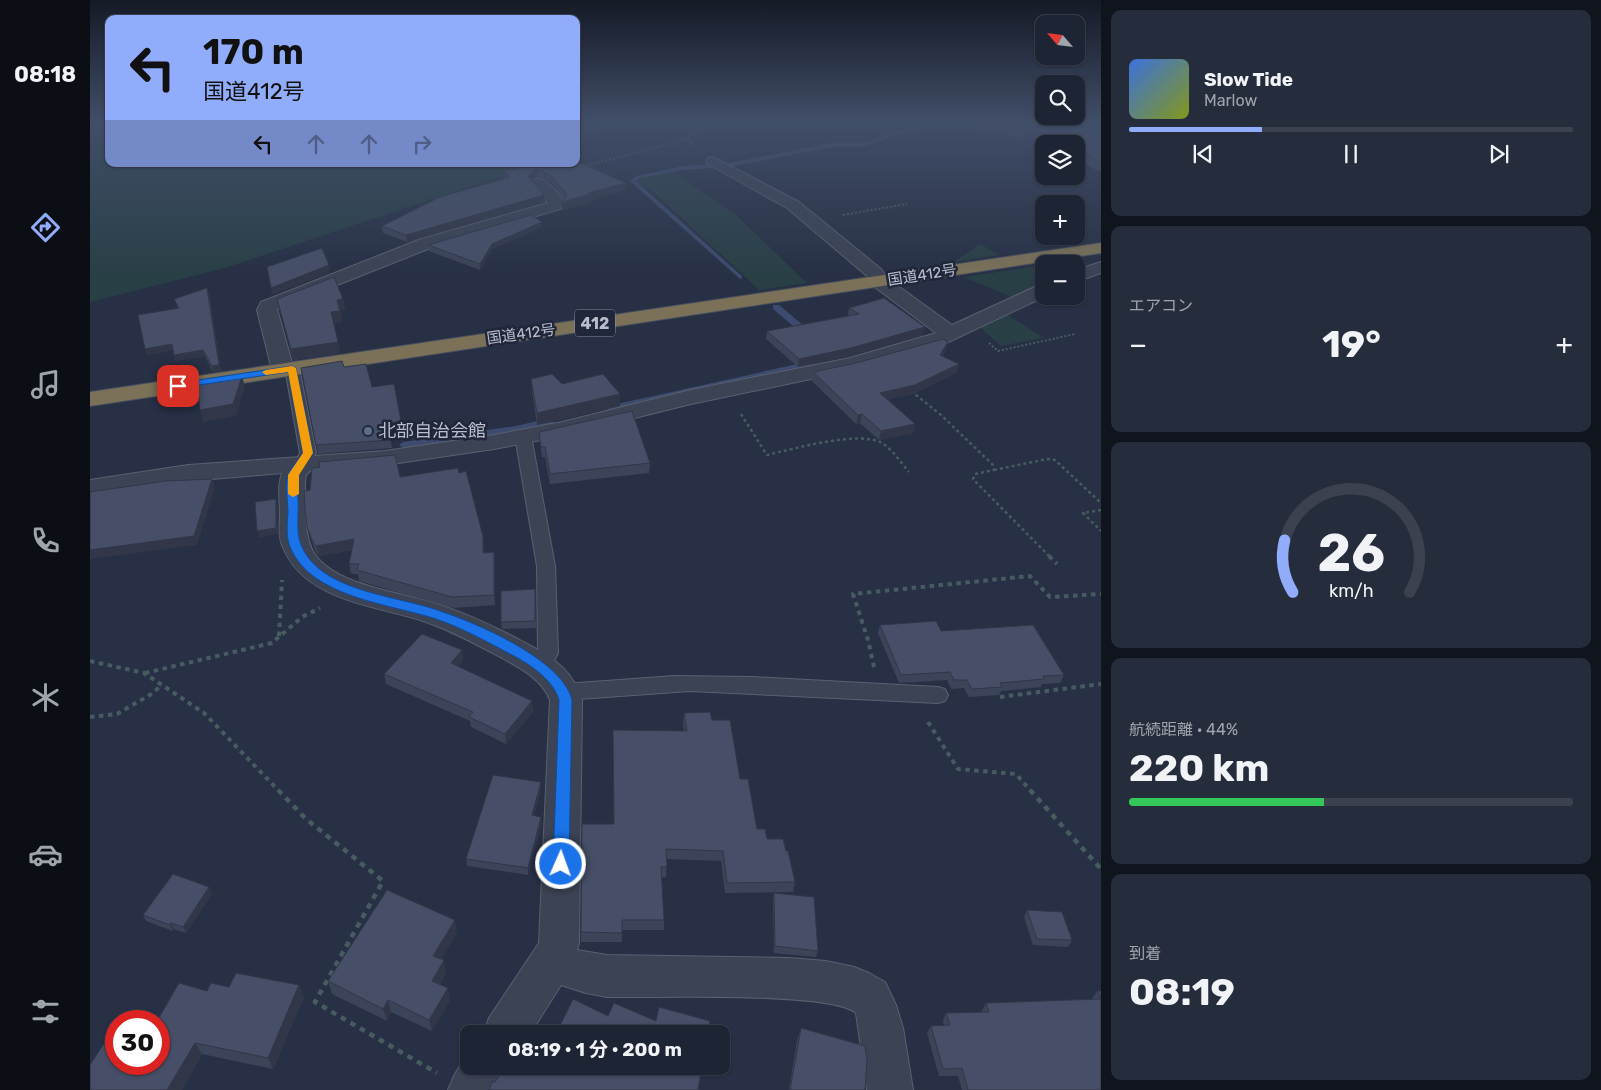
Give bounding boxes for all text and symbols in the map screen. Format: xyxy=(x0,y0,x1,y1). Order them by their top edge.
north arrow xyxy=(1035,15,1085,65)
map controls xyxy=(1035,15,1085,305)
text: 170 m xyxy=(203,31,304,73)
icon: left xyxy=(120,35,185,100)
text: 08:18 xyxy=(14,61,76,88)
text: Slow Tide xyxy=(1204,68,1293,91)
button: search xyxy=(1035,75,1085,125)
text: 国道412号 xyxy=(203,78,305,105)
text: Marlow xyxy=(1204,91,1257,110)
icon: left xyxy=(249,130,277,158)
icon: ahead xyxy=(302,130,330,158)
icon: ahead xyxy=(355,130,383,158)
icon: right xyxy=(408,130,436,158)
button: layers xyxy=(1035,135,1085,185)
icon: previous xyxy=(1189,140,1217,168)
icon: pause xyxy=(1337,140,1365,168)
icon: next xyxy=(1485,140,1513,168)
button: + xyxy=(1035,195,1085,245)
icon: directions xyxy=(28,210,63,245)
button: − xyxy=(1035,255,1085,305)
street label: 国道412号 xyxy=(886,261,958,289)
text: エアコン xyxy=(1129,296,1193,315)
road number: 412 xyxy=(575,309,615,336)
street label: 国道412号 xyxy=(485,320,557,348)
text: 19° xyxy=(1322,321,1381,367)
text: − xyxy=(1129,328,1147,361)
text: + xyxy=(1556,328,1573,361)
pin xyxy=(157,365,199,407)
icon: music xyxy=(28,367,63,402)
icon: arrive xyxy=(164,372,192,400)
place label: 北部自治会館 xyxy=(378,420,486,442)
marker: 北部自治会館 xyxy=(362,425,374,437)
text: 26 xyxy=(1317,522,1385,584)
icon: phone xyxy=(28,523,63,558)
text: km/h xyxy=(1329,580,1373,601)
icon: climate xyxy=(28,680,63,715)
text: 航続距離 · 44% xyxy=(1129,720,1238,739)
text: 220 km xyxy=(1129,745,1269,791)
icon: car xyxy=(28,837,63,872)
position arrow xyxy=(534,837,586,889)
text: 到着 xyxy=(1129,944,1161,963)
text: 08:19 xyxy=(1129,969,1235,1015)
icon: filters xyxy=(28,994,63,1029)
speed limit sign: 30 xyxy=(105,1010,170,1075)
text: 08:19 · 1 分 · 200 m xyxy=(508,1038,682,1061)

